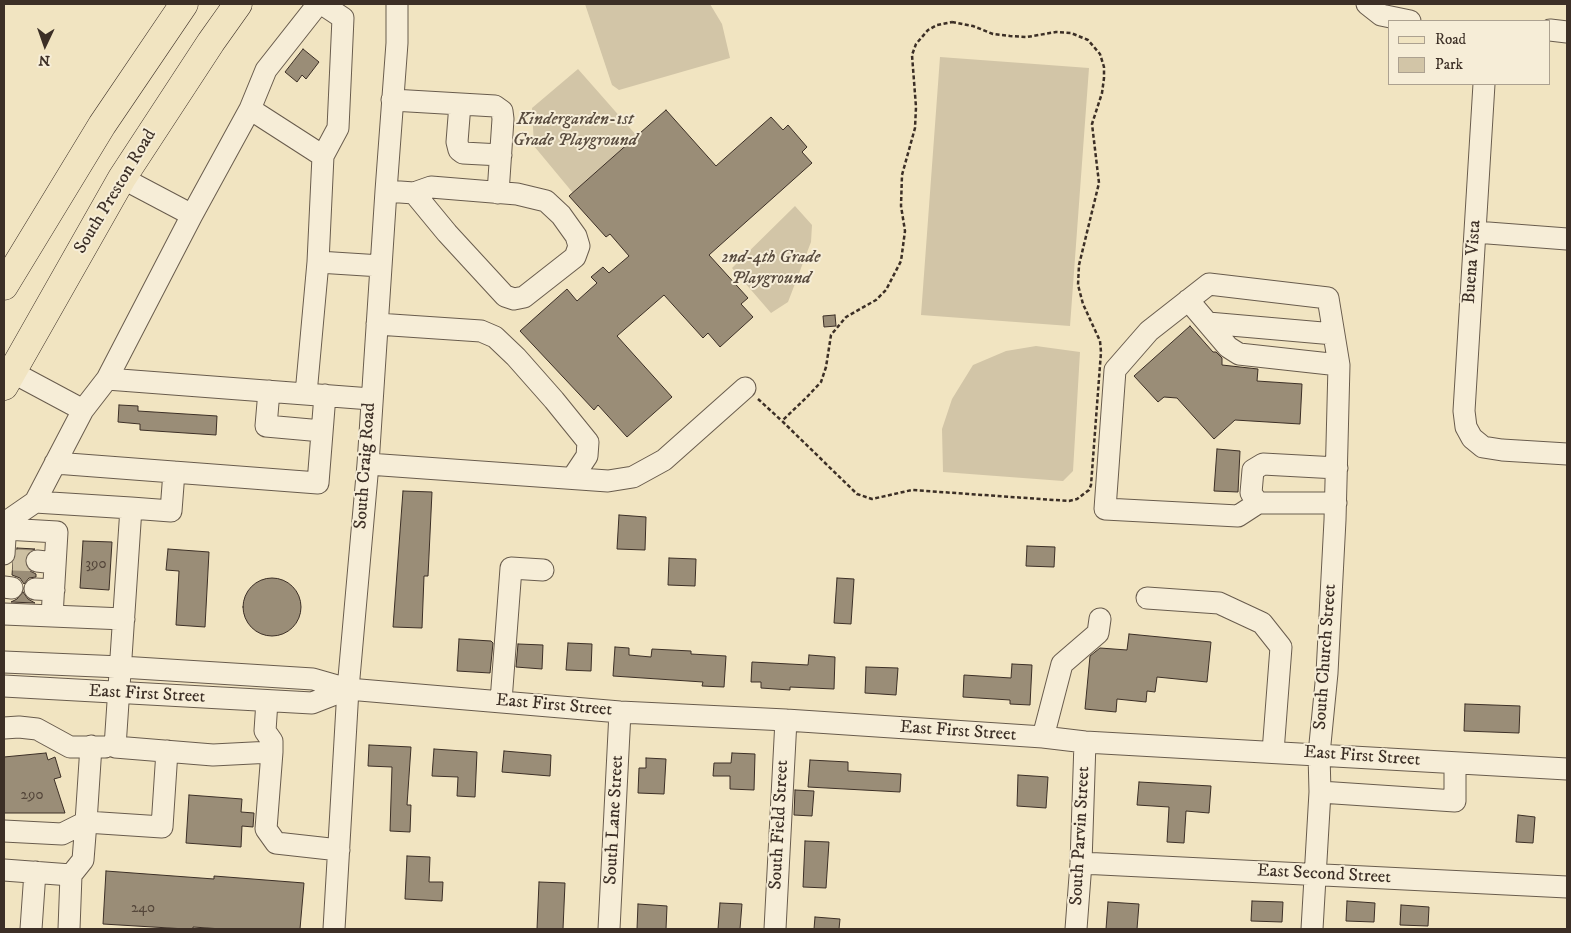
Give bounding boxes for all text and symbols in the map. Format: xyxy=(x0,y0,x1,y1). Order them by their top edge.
north arrow xyxy=(20,20,70,70)
legend xyxy=(1388,20,1551,85)
text: Road xyxy=(1435,30,1466,49)
text: N xyxy=(38,51,50,69)
text: Park xyxy=(1435,55,1463,74)
park label: Kindergarden-1st Grade Playground xyxy=(513,109,637,152)
street label: South Preston Road xyxy=(70,126,162,258)
street label: Buena Vista xyxy=(1459,219,1487,305)
park label: 2nd-4th Grade Playground xyxy=(722,247,820,290)
street label: South Craig Road xyxy=(351,402,381,530)
house number: 390 xyxy=(85,556,107,574)
street label: South Church Street xyxy=(1310,583,1342,731)
street label: East First Street xyxy=(88,681,206,709)
street label: East First Street xyxy=(495,690,613,722)
street label: East First Street xyxy=(899,717,1017,747)
street label: East First Street xyxy=(1303,742,1421,772)
street label: South Lane Street xyxy=(601,755,629,885)
street label: South Field Street xyxy=(766,760,794,890)
street label: South Parvin Street xyxy=(1067,766,1095,906)
house number: 290 xyxy=(21,787,43,805)
street label: East Second Street xyxy=(1256,861,1392,889)
house number: 240 xyxy=(131,900,155,918)

